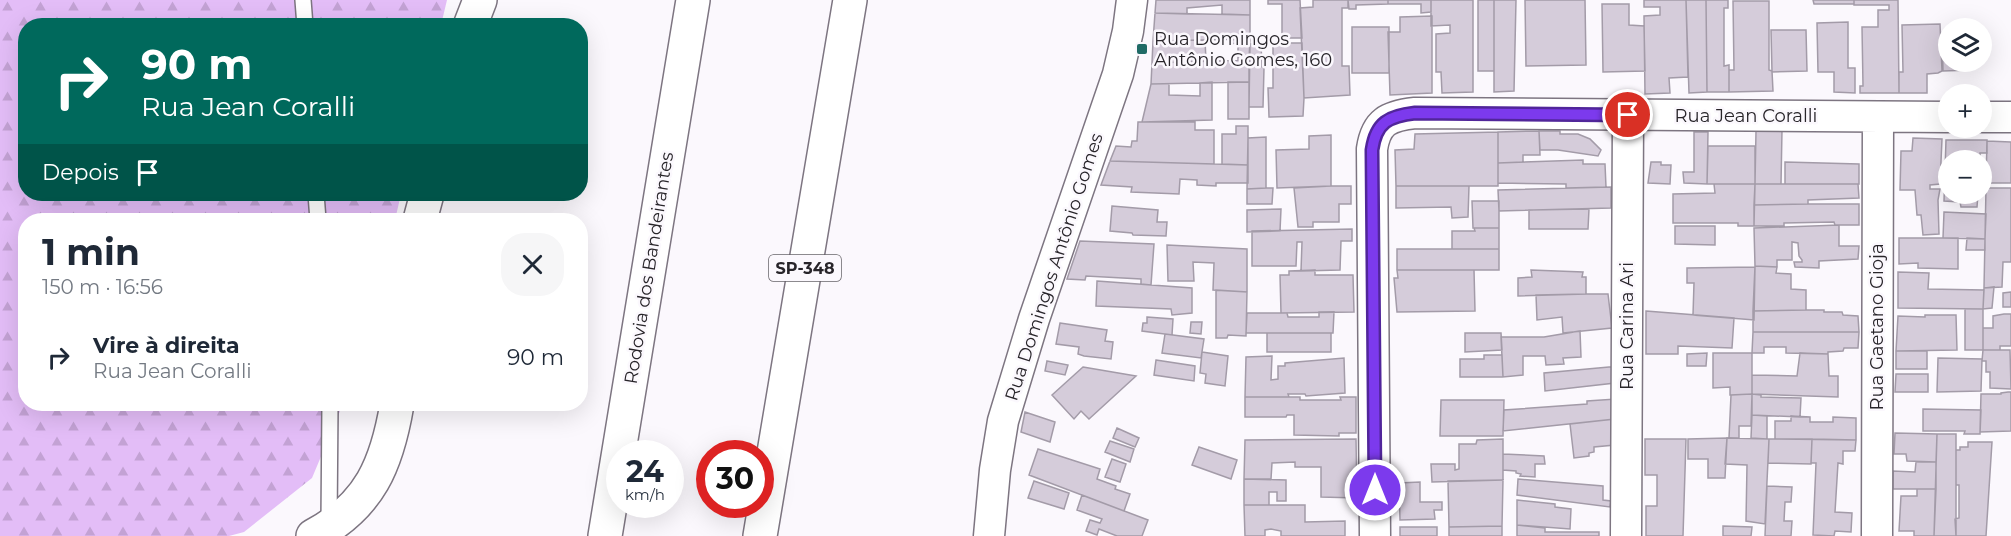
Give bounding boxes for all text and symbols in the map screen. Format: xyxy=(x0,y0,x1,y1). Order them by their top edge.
map controls xyxy=(1938,18,1992,204)
button: layers xyxy=(1938,18,1992,72)
place label: Rua Domingos Antônio Gomes, 160 xyxy=(1154,28,1332,71)
text: 90 m xyxy=(141,38,252,90)
icon: right xyxy=(42,42,120,120)
marker: Rua Domingos Antônio Gomes, 160 xyxy=(1135,42,1149,56)
button: + xyxy=(1938,84,1992,138)
pin xyxy=(1602,89,1653,140)
text: Rua Jean Coralli xyxy=(141,90,355,123)
icon: arrive xyxy=(1611,98,1644,131)
street label: Rua Jean Coralli xyxy=(1675,105,1817,127)
street label: Rua Domingos Antônio Gomes xyxy=(1000,130,1108,404)
street label: Rodovia dos Bandeirantes xyxy=(620,150,678,386)
button: − xyxy=(1938,150,1992,204)
icon: arrive xyxy=(131,156,164,189)
text: Depois xyxy=(42,159,119,186)
text: 1 min xyxy=(42,230,140,274)
button: close xyxy=(501,233,564,296)
street label: Rua Gaetano Gioja xyxy=(1866,243,1888,411)
road number: SP-348 xyxy=(769,255,841,281)
street label: Rua Carina Ari xyxy=(1616,262,1638,390)
text: 150 m · 16:56 xyxy=(42,275,163,299)
text: Vire à direita xyxy=(93,332,240,359)
icon: right xyxy=(42,341,75,374)
text: 90 m xyxy=(507,344,564,371)
text: Rua Jean Coralli xyxy=(93,359,252,383)
speed limit sign: 30 xyxy=(696,440,774,518)
text: 24 xyxy=(626,453,664,490)
position arrow xyxy=(1343,458,1407,522)
text: km/h xyxy=(625,485,665,504)

